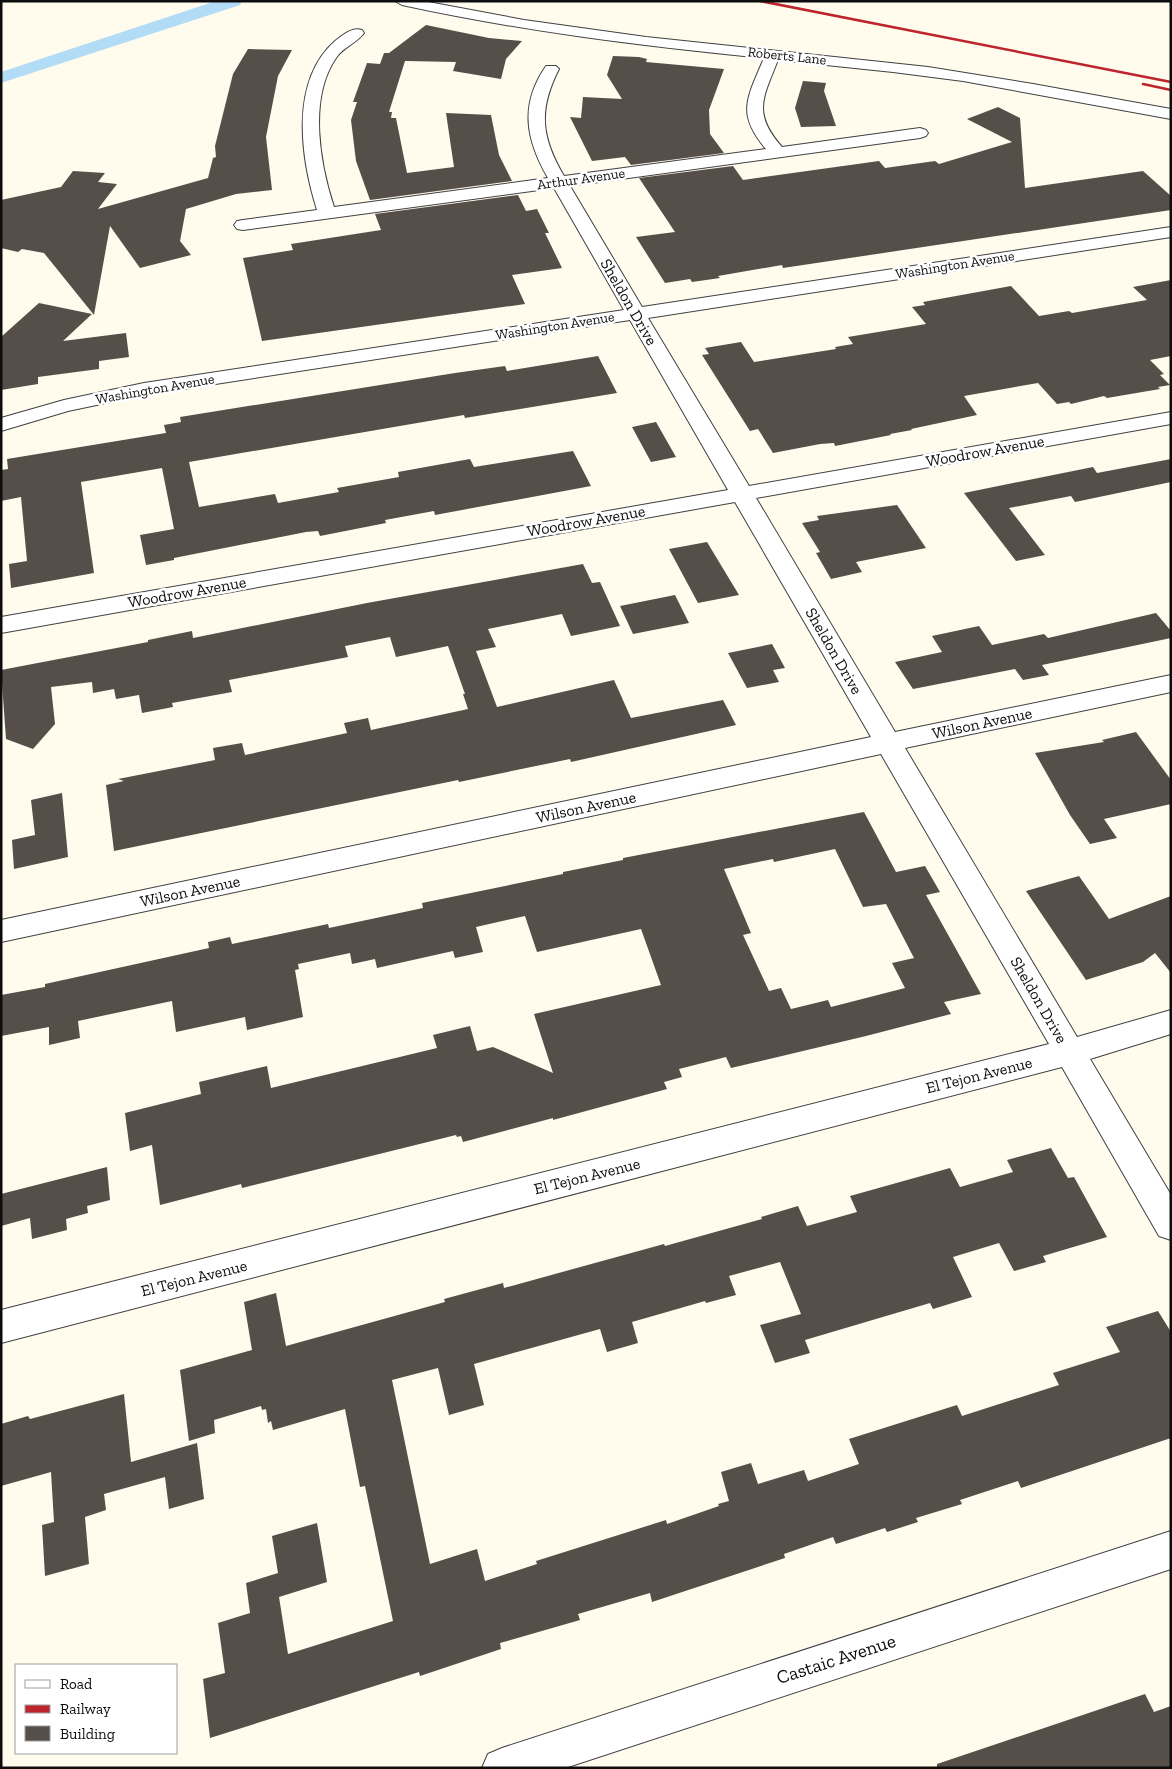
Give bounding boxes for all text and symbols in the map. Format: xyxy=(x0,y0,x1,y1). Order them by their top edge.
street label: Roberts Lane xyxy=(747,43,828,69)
street label: Arthur Avenue xyxy=(536,164,626,194)
street label: Washington Avenue xyxy=(894,247,1016,283)
street label: Sheldon Drive xyxy=(597,255,661,349)
street label: Washington Avenue xyxy=(494,308,616,344)
street label: Washington Avenue xyxy=(94,370,216,408)
street label: Woodrow Avenue xyxy=(924,431,1046,471)
street label: Woodrow Avenue xyxy=(525,501,647,541)
street label: Woodrow Avenue xyxy=(126,572,248,612)
street label: Sheldon Drive xyxy=(802,604,866,698)
street label: Wilson Avenue xyxy=(930,703,1034,743)
street label: Wilson Avenue xyxy=(534,787,638,827)
street label: Wilson Avenue xyxy=(138,871,242,911)
street label: Sheldon Drive xyxy=(1007,953,1071,1047)
street label: El Tejon Avenue xyxy=(924,1053,1034,1097)
street label: El Tejon Avenue xyxy=(532,1154,642,1198)
street label: El Tejon Avenue xyxy=(139,1256,249,1300)
street label: Castaic Avenue xyxy=(773,1629,899,1689)
legend xyxy=(15,1664,178,1754)
text: Road xyxy=(60,1675,93,1693)
text: Railway xyxy=(60,1700,111,1718)
text: Building xyxy=(60,1725,115,1743)

